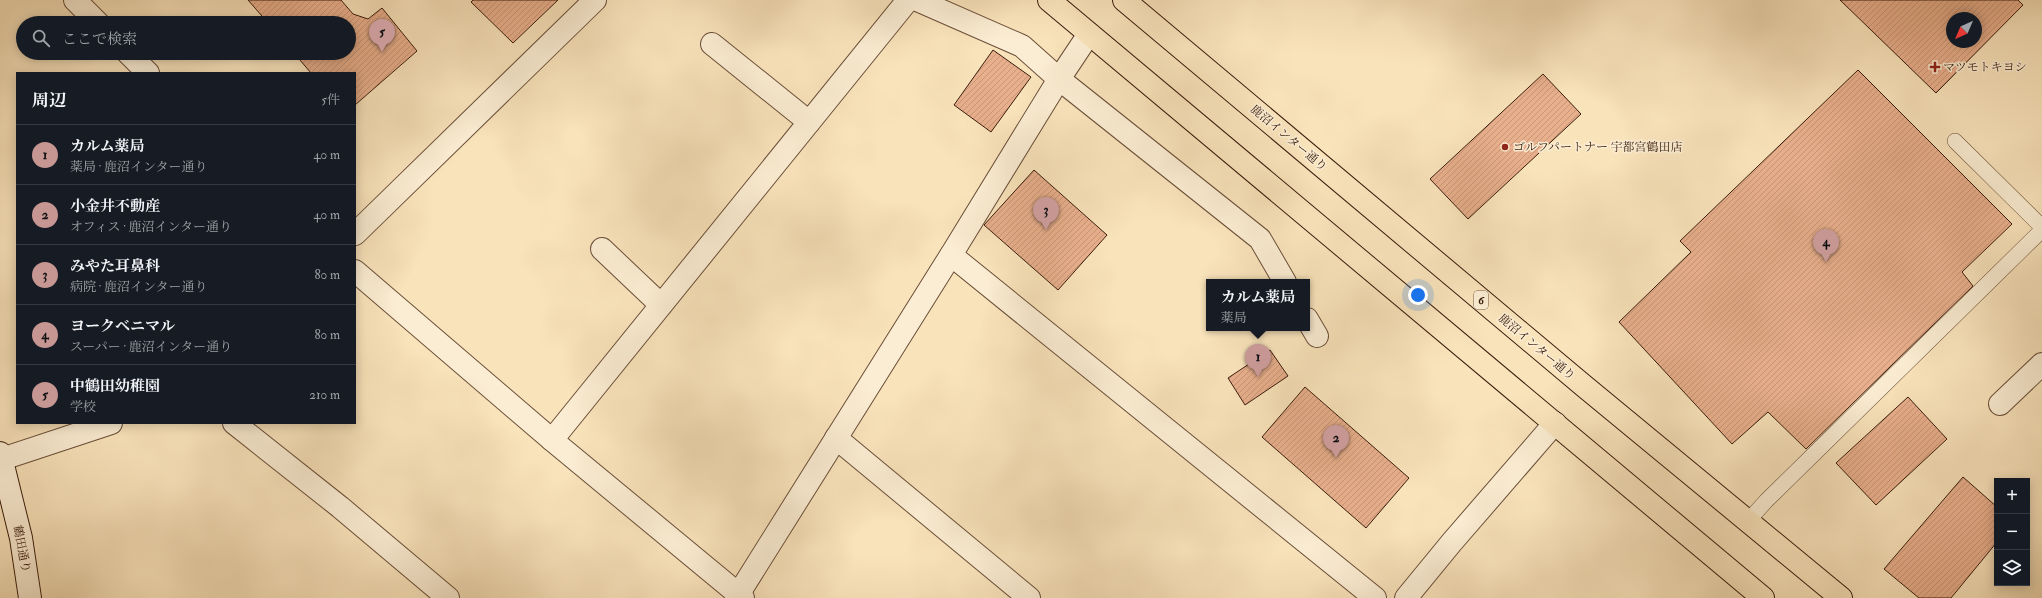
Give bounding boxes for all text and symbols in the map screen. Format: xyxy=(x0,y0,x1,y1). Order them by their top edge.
north arrow xyxy=(1946,12,1982,48)
search box xyxy=(16,16,356,60)
pin: 5 xyxy=(369,19,395,52)
icon: search xyxy=(30,27,52,49)
text: ここで検索 xyxy=(62,30,137,49)
place label: マツモトキヨシ xyxy=(1943,60,2027,75)
marker: マツモトキヨシ xyxy=(1930,62,1940,72)
text: 周辺 xyxy=(32,90,66,111)
text: 5件 xyxy=(321,92,340,108)
street label: 鹿沼インター通り xyxy=(1247,102,1330,175)
text: カルム薬局 xyxy=(70,137,144,156)
place label: ゴルフパートナー 宇都宮鶴田店 xyxy=(1513,140,1683,155)
marker: ゴルフパートナー 宇都宮鶴田店 xyxy=(1500,142,1510,152)
text: 1 xyxy=(43,147,47,163)
text: 40 m xyxy=(314,147,340,163)
text: 薬局 · 鹿沼インター通り xyxy=(70,159,208,175)
text: 小金井不動産 xyxy=(70,197,160,216)
pin: 3 xyxy=(1033,197,1059,230)
text: 2 xyxy=(42,207,48,223)
text: 40 m xyxy=(314,207,340,223)
text: オフィス · 鹿沼インター通り xyxy=(70,219,232,235)
pin: 4 xyxy=(1813,229,1839,262)
text: みやた耳鼻科 xyxy=(70,257,160,276)
text: 3 xyxy=(43,267,48,283)
text: 80 m xyxy=(314,267,340,283)
text: 病院 · 鹿沼インター通り xyxy=(70,279,208,295)
popup xyxy=(1206,279,1310,331)
your location xyxy=(1408,285,1428,305)
text: カルム薬局 xyxy=(1221,288,1295,307)
road number: 6 xyxy=(1474,291,1488,309)
text: 薬局 xyxy=(1221,310,1247,326)
street label: 鹿沼インター通り xyxy=(1495,311,1578,384)
text: ヨークベニマル xyxy=(70,317,175,336)
text: 4 xyxy=(41,327,49,343)
text: 80 m xyxy=(314,327,340,343)
text: スーパー · 鹿沼インター通り xyxy=(70,339,232,355)
pin: 1 xyxy=(1245,344,1271,377)
text: 中鶴田幼稚園 xyxy=(70,377,160,396)
text: 5 xyxy=(42,387,48,403)
text: 210 m xyxy=(309,387,340,403)
text: 学校 xyxy=(70,399,96,415)
pin: 2 xyxy=(1323,425,1349,458)
map controls xyxy=(1994,478,2030,586)
button: + xyxy=(1994,478,2030,514)
button: − xyxy=(1994,514,2030,550)
street label: 鶴田通り xyxy=(10,524,33,574)
button: layers xyxy=(1994,550,2030,586)

